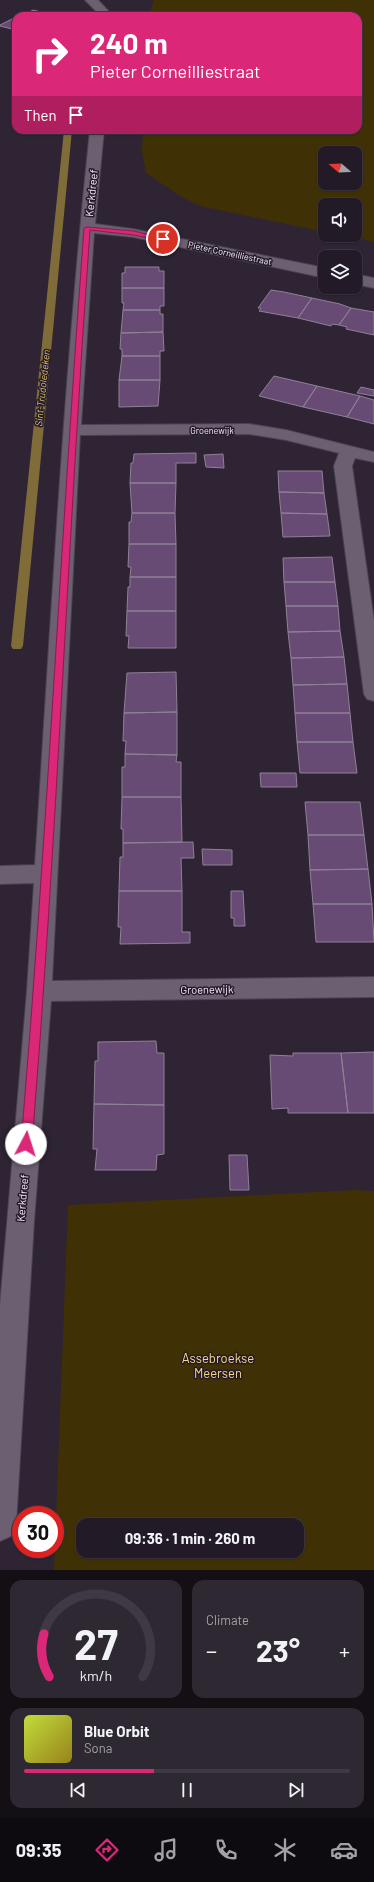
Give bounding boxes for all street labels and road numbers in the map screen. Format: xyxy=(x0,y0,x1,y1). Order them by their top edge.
street label: Kerkdreef xyxy=(82,169,100,217)
street label: Pieter Corneilliestraat xyxy=(187,239,273,267)
street label: Groenewijk xyxy=(190,425,234,436)
street label: Groenewijk xyxy=(180,982,234,996)
street label: Kerkdreef xyxy=(13,1174,31,1222)

